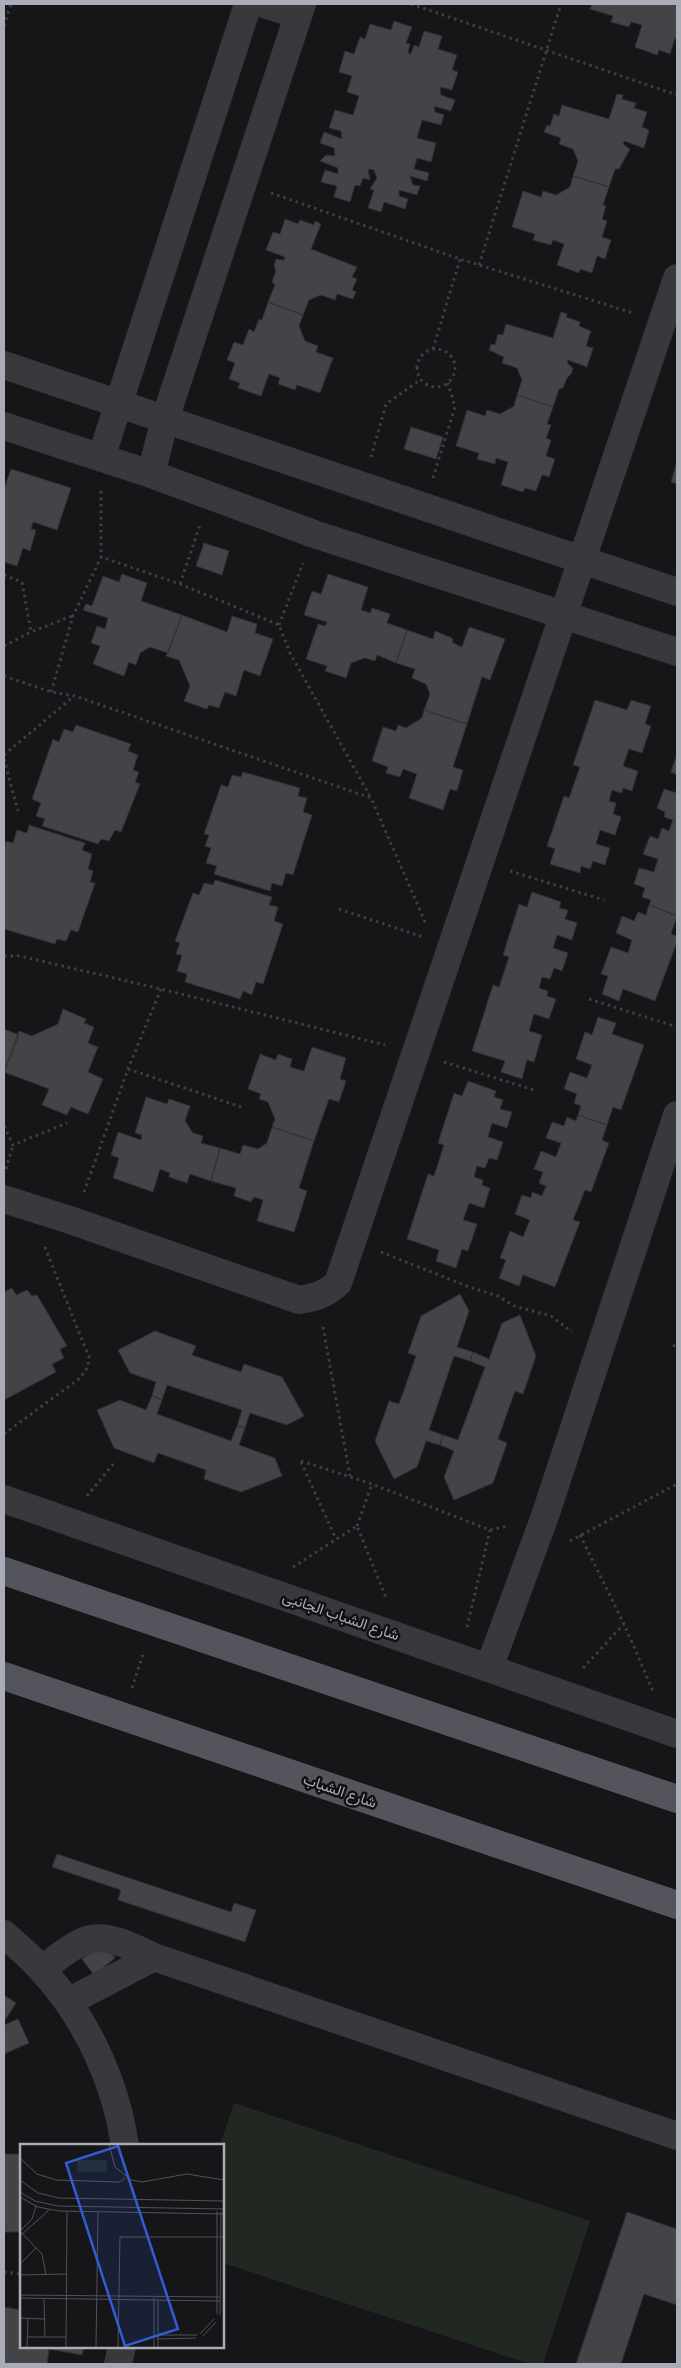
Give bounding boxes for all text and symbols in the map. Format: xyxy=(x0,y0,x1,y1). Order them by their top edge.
street label: شارع الشباب الجانبى xyxy=(280,1586,403,1646)
street label: شارع الشباب xyxy=(300,1768,380,1814)
inset map xyxy=(20,2144,224,2348)

